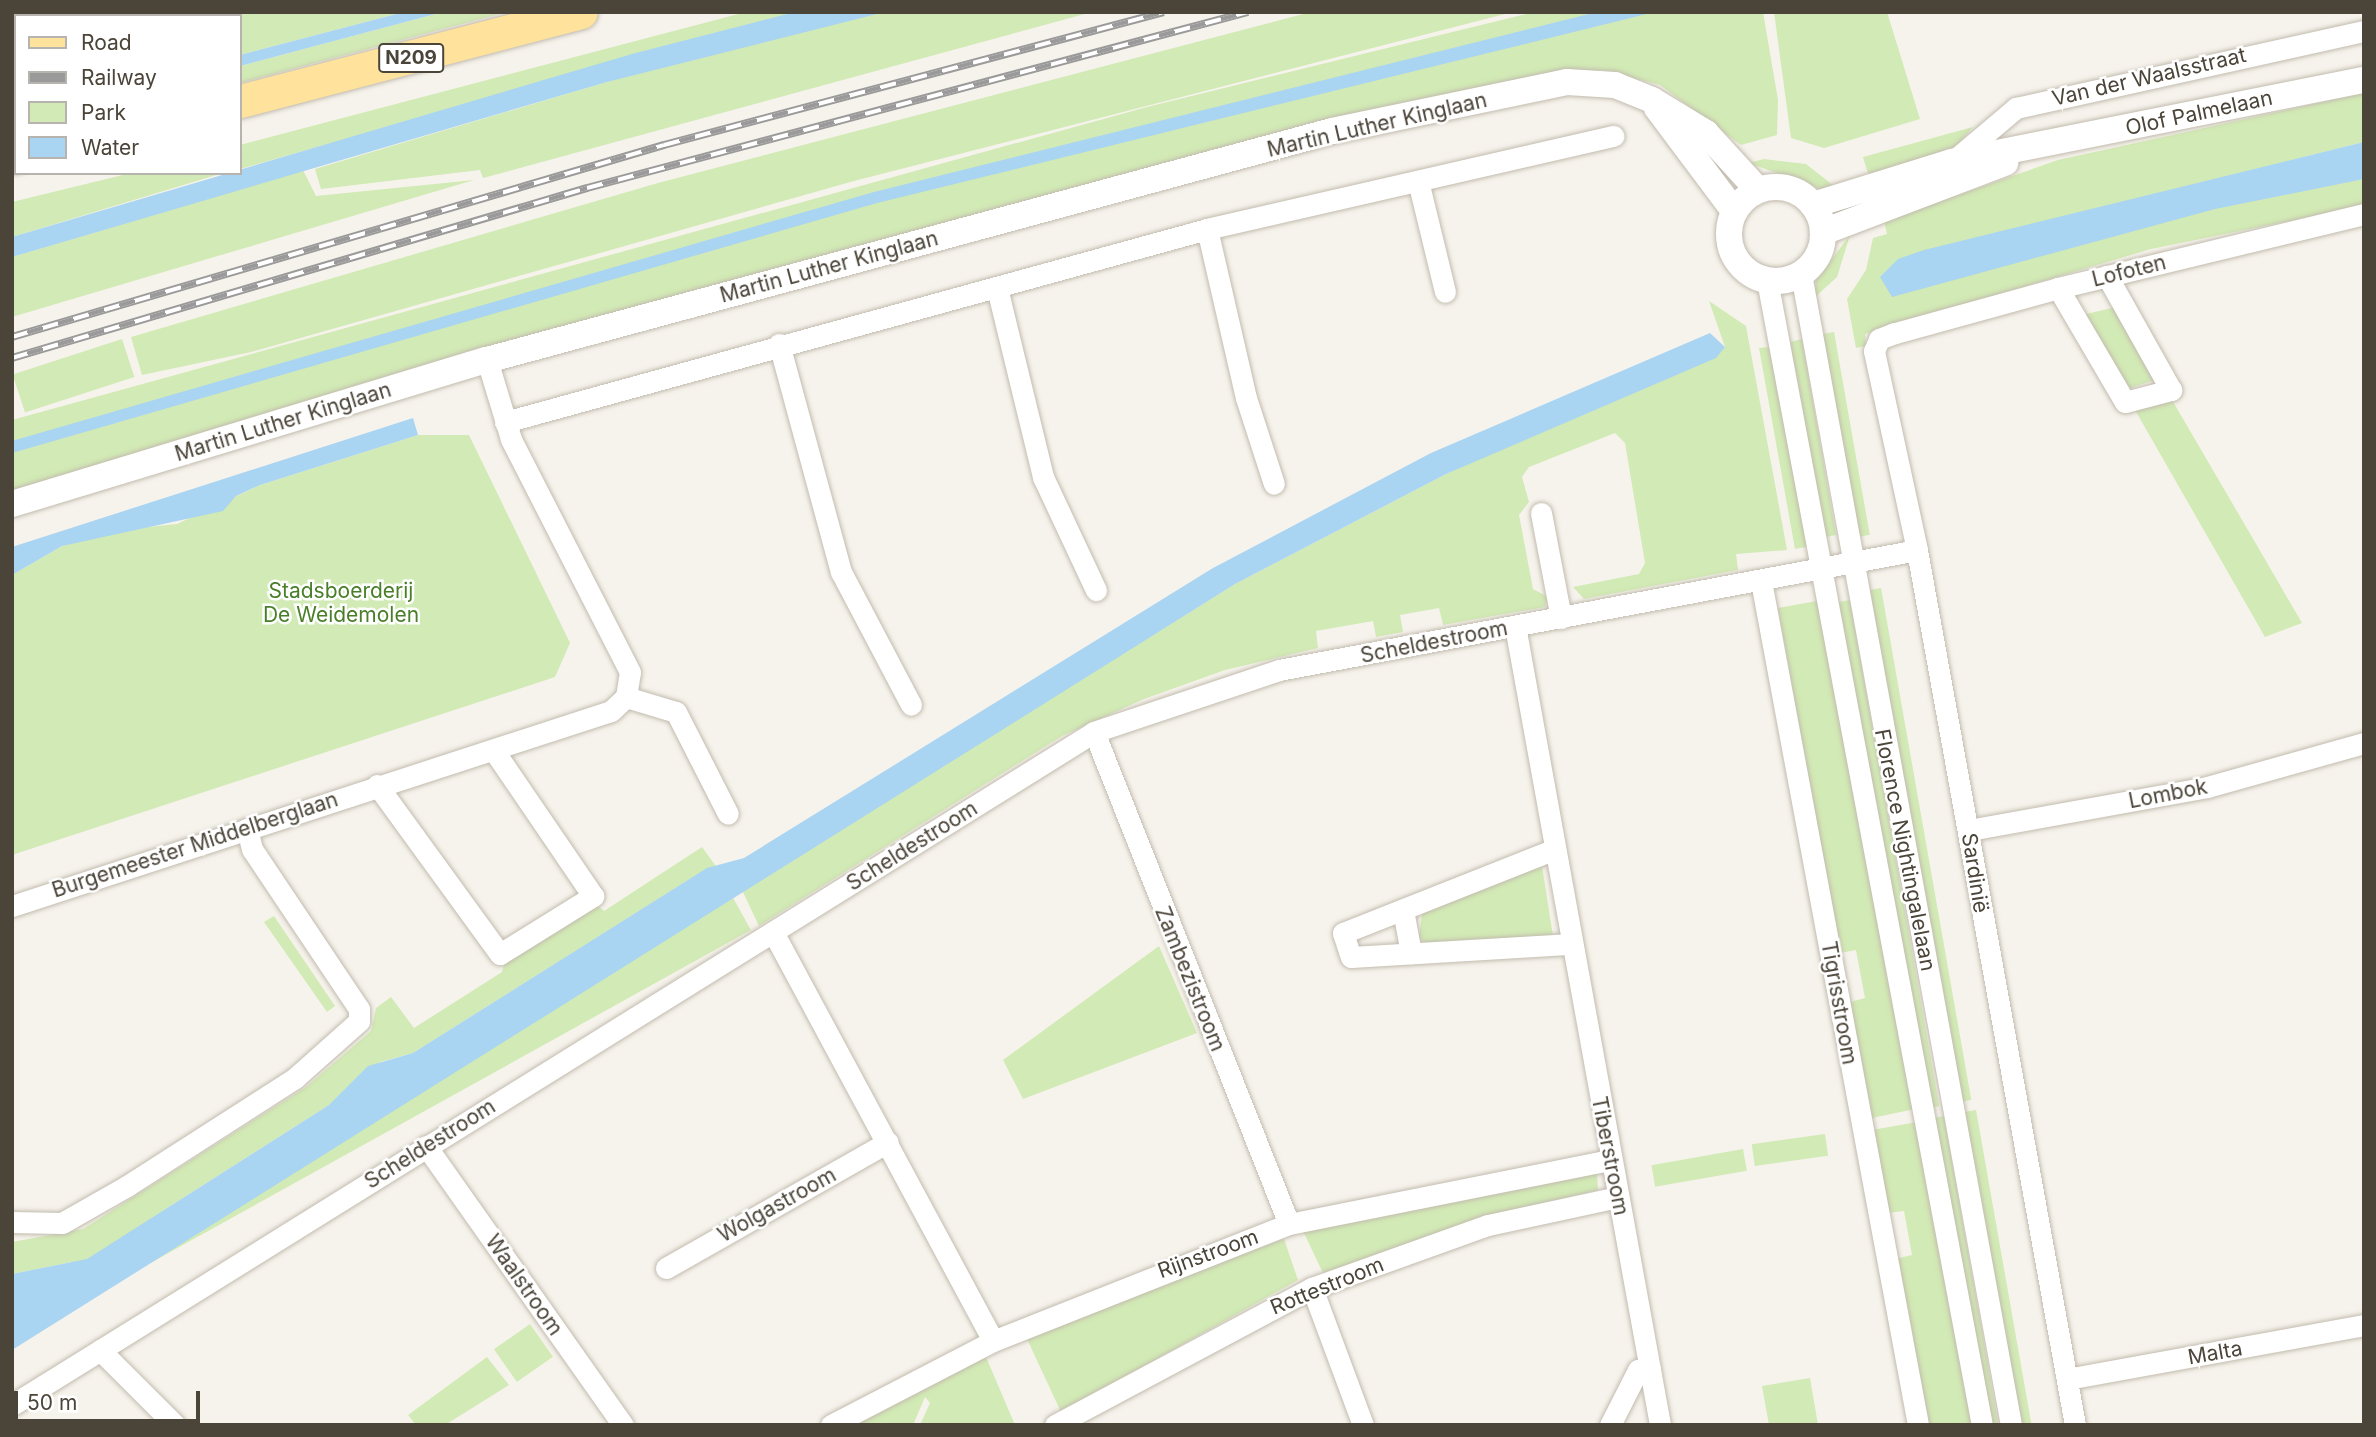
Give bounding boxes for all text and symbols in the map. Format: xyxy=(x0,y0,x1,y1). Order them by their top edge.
legend xyxy=(14,14,242,175)
text: Road xyxy=(81,30,132,55)
street label: Van der Waalsstraat xyxy=(2050,42,2248,112)
road number: N209 xyxy=(378,43,444,74)
text: Railway xyxy=(81,65,157,90)
street label: Olof Palmelaan xyxy=(2123,85,2275,141)
street label: Martin Luther Kinglaan xyxy=(1265,87,1489,163)
text: Park xyxy=(81,100,126,125)
text: Water xyxy=(81,135,139,160)
street label: Martin Luther Kinglaan xyxy=(717,226,941,308)
street label: Lofoten xyxy=(2089,250,2169,292)
street label: Martin Luther Kinglaan xyxy=(172,377,394,467)
park label: Stadsboerderij De Weidemolen xyxy=(263,578,419,628)
street label: Scheldestroom xyxy=(1358,615,1510,669)
street label: Florence Nightingalelaan xyxy=(1869,727,1941,973)
street label: Lombok xyxy=(2126,774,2210,814)
street label: Burgemeester Middelberglaan xyxy=(49,787,341,903)
street label: Scheldestroom xyxy=(842,796,982,896)
street label: Sardinië xyxy=(1956,831,1994,915)
street label: Zambezistroom xyxy=(1149,903,1231,1055)
street label: Tigrisstroom xyxy=(1816,939,1862,1067)
street label: Scheldestroom xyxy=(360,1094,500,1194)
street label: Tiberstroom xyxy=(1586,1094,1634,1218)
street label: Wolgastroom xyxy=(714,1162,840,1248)
street label: Rijnstroom xyxy=(1154,1224,1262,1284)
street label: Waalstroom xyxy=(480,1230,568,1340)
street label: Rottestroom xyxy=(1267,1252,1387,1320)
street label: Malta xyxy=(2186,1336,2244,1370)
scale bar xyxy=(18,1378,203,1422)
text: 50 m xyxy=(27,1390,77,1415)

